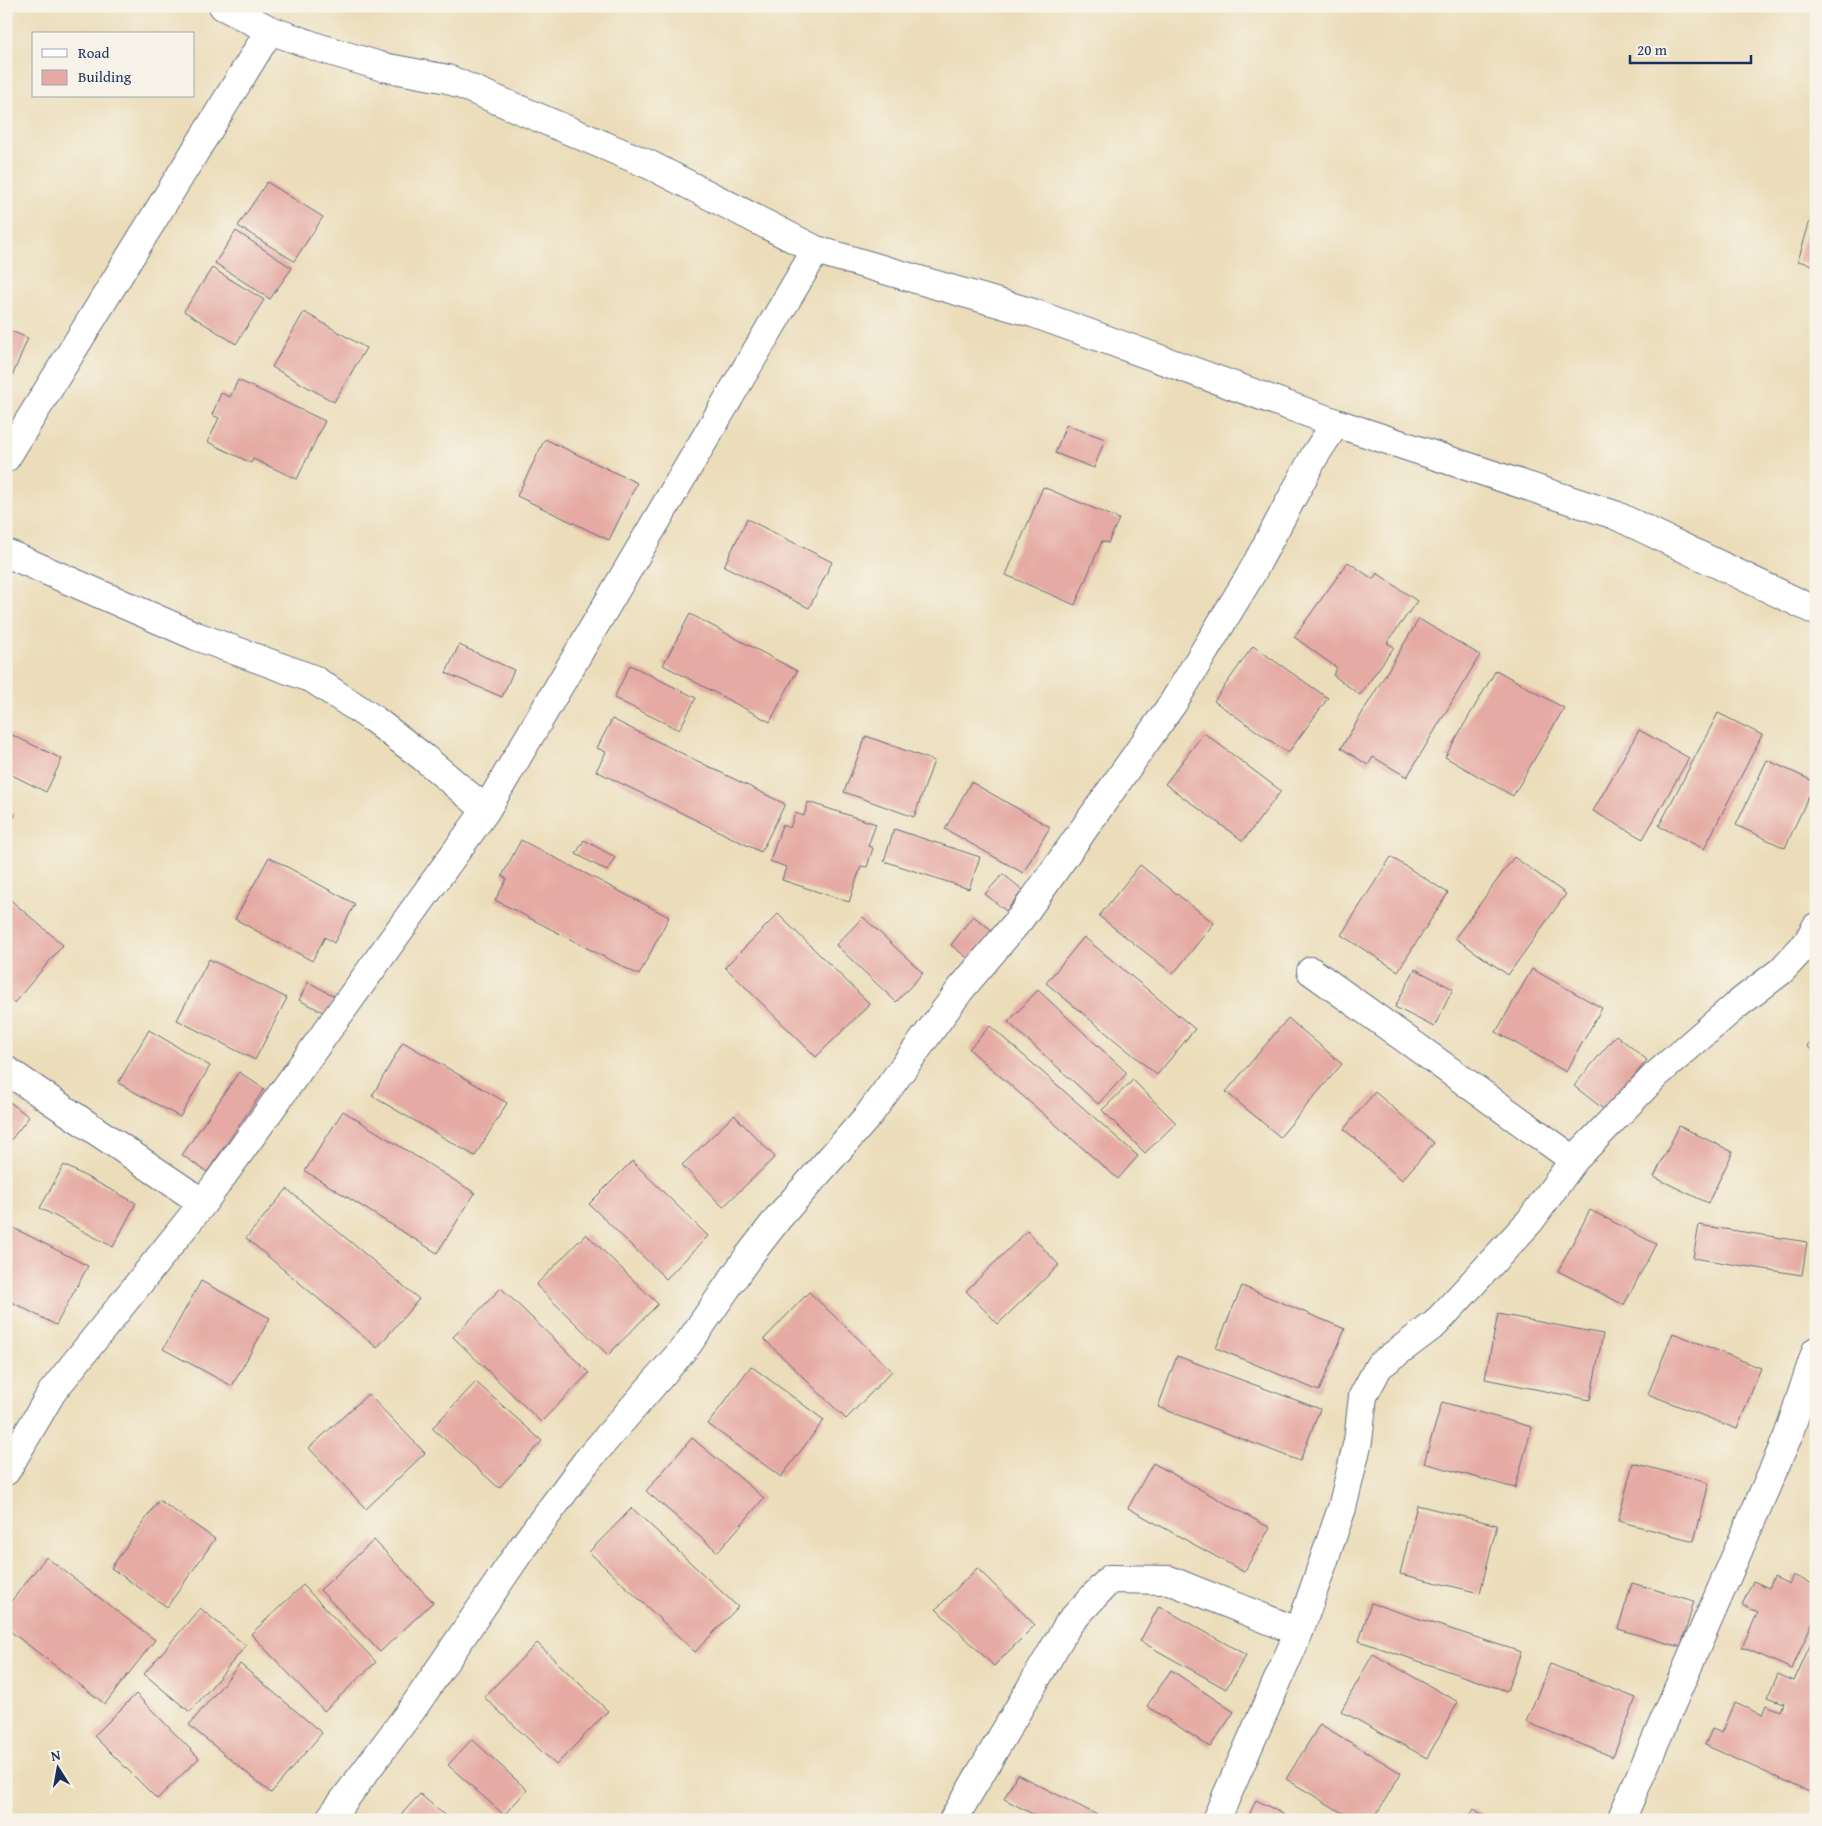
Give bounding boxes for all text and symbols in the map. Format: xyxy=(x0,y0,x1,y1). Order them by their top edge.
legend xyxy=(32,32,195,98)
scale bar xyxy=(1630,32,1751,64)
text: 20 m xyxy=(1637,39,1668,60)
text: Road xyxy=(78,42,109,63)
text: Building xyxy=(78,66,132,87)
north arrow xyxy=(32,1744,82,1794)
text: N xyxy=(49,1744,63,1766)

